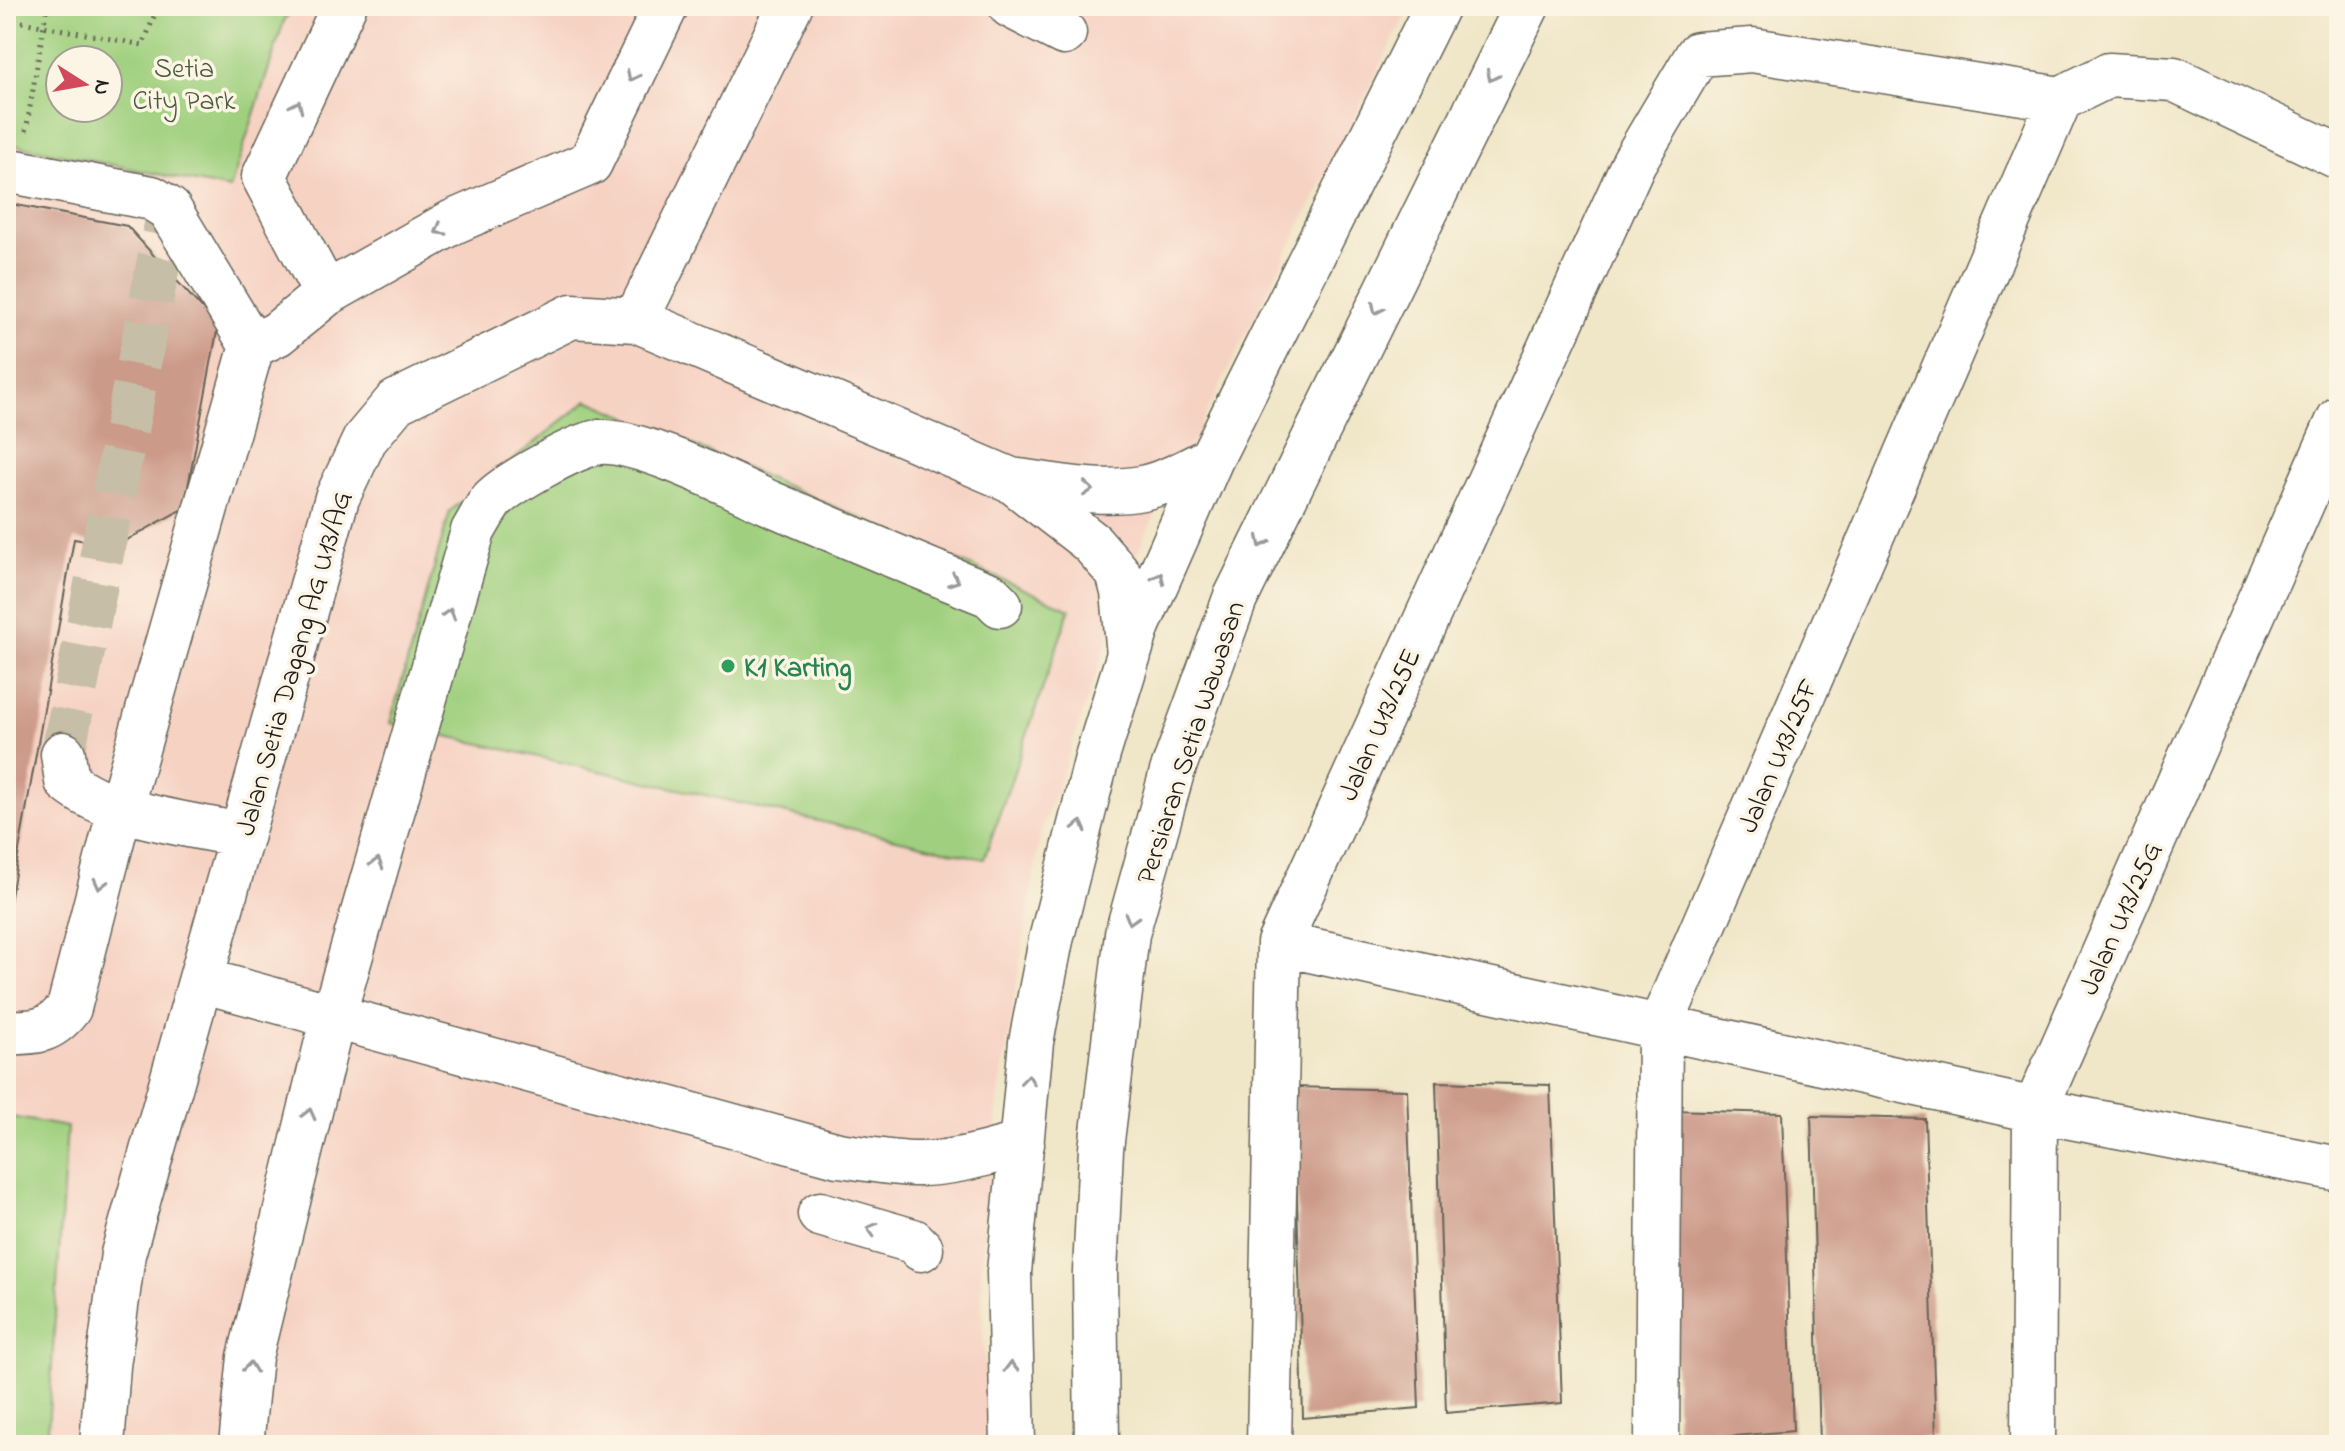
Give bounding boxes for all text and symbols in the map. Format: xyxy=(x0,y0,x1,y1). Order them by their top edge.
north arrow xyxy=(44,44,124,124)
park label: Setia City Park xyxy=(133,50,236,123)
one-way arrow xyxy=(626,68,642,83)
one-way arrow xyxy=(1486,68,1502,82)
text: N xyxy=(84,77,118,98)
one-way arrow xyxy=(287,100,303,115)
one-way arrow xyxy=(434,220,449,235)
one-way arrow xyxy=(1371,301,1387,316)
one-way arrow xyxy=(1082,480,1095,497)
street label: Jalan Setia Dagang AG U13/AG xyxy=(226,487,364,841)
one-way arrow xyxy=(1256,534,1272,549)
one-way arrow xyxy=(946,570,960,587)
one-way arrow xyxy=(1149,572,1165,586)
street label: Persiaran Setia Wawasan xyxy=(1127,596,1257,890)
one-way arrow xyxy=(440,607,456,621)
street label: Jalan U13/25E xyxy=(1329,643,1433,808)
place label: K1 Karting xyxy=(744,649,852,691)
marker: K1 Karting xyxy=(719,657,737,675)
street label: Jalan U13/25F xyxy=(1729,673,1831,840)
one-way arrow xyxy=(1070,819,1087,833)
street label: Jalan U13/25G xyxy=(2070,836,2174,1003)
one-way arrow xyxy=(368,857,384,871)
one-way arrow xyxy=(93,877,110,891)
one-way arrow xyxy=(1124,912,1140,926)
one-way arrow xyxy=(1019,1073,1036,1086)
one-way arrow xyxy=(300,1108,317,1122)
one-way arrow xyxy=(866,1222,880,1238)
one-way arrow xyxy=(1003,1360,1020,1373)
one-way arrow xyxy=(241,1361,258,1374)

